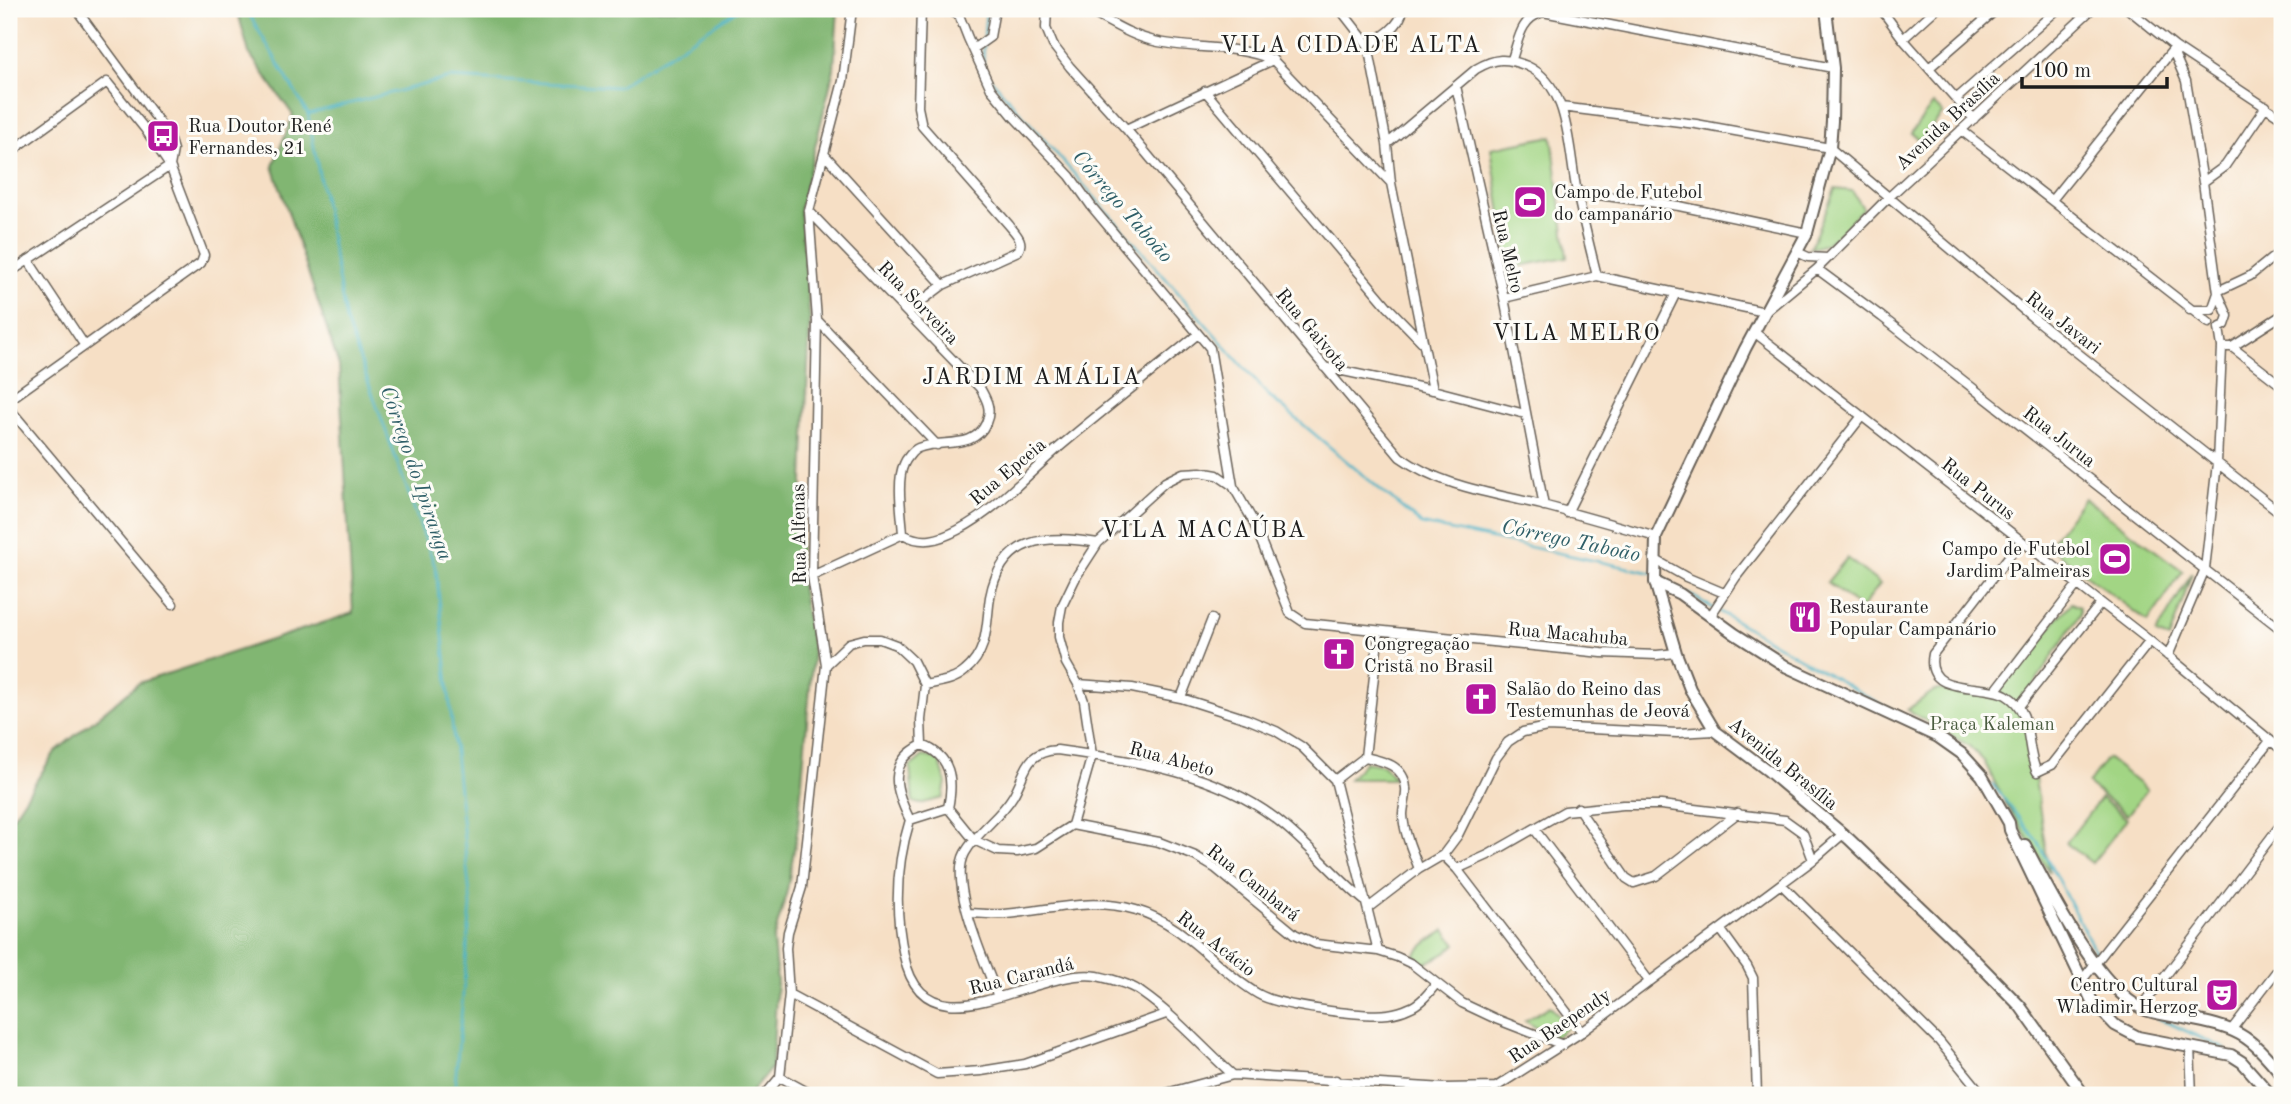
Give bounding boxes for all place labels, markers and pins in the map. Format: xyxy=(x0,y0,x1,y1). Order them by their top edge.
bus stop icon: Rua Doutor René Fernandes, 21 xyxy=(144,117,182,155)
place label: Rua Doutor René Fernandes, 21 xyxy=(188,118,331,159)
sports icon: Campo de Futebol do campanário xyxy=(1511,183,1549,221)
place label: Campo de Futebol do campanário xyxy=(1554,184,1702,225)
sports icon: Campo de Futebol Jardim Palmeiras xyxy=(2096,540,2134,578)
place label: Campo de Futebol Jardim Palmeiras xyxy=(1942,541,2090,582)
restaurant icon: Restaurante Popular Campanário xyxy=(1786,598,1824,636)
place label: Restaurante Popular Campanário xyxy=(1829,599,1996,640)
church icon: Congregação Cristã no Brasil xyxy=(1320,635,1358,673)
place label: Congregação Cristã no Brasil xyxy=(1364,636,1493,677)
church icon: Salão do Reino das Testemunhas de Jeová xyxy=(1462,680,1500,718)
place label: Salão do Reino das Testemunhas de Jeová xyxy=(1506,681,1690,722)
theatre icon: Centro Cultural Wladimir Herzog xyxy=(2203,976,2241,1014)
place label: Centro Cultural Wladimir Herzog xyxy=(2055,977,2199,1018)

